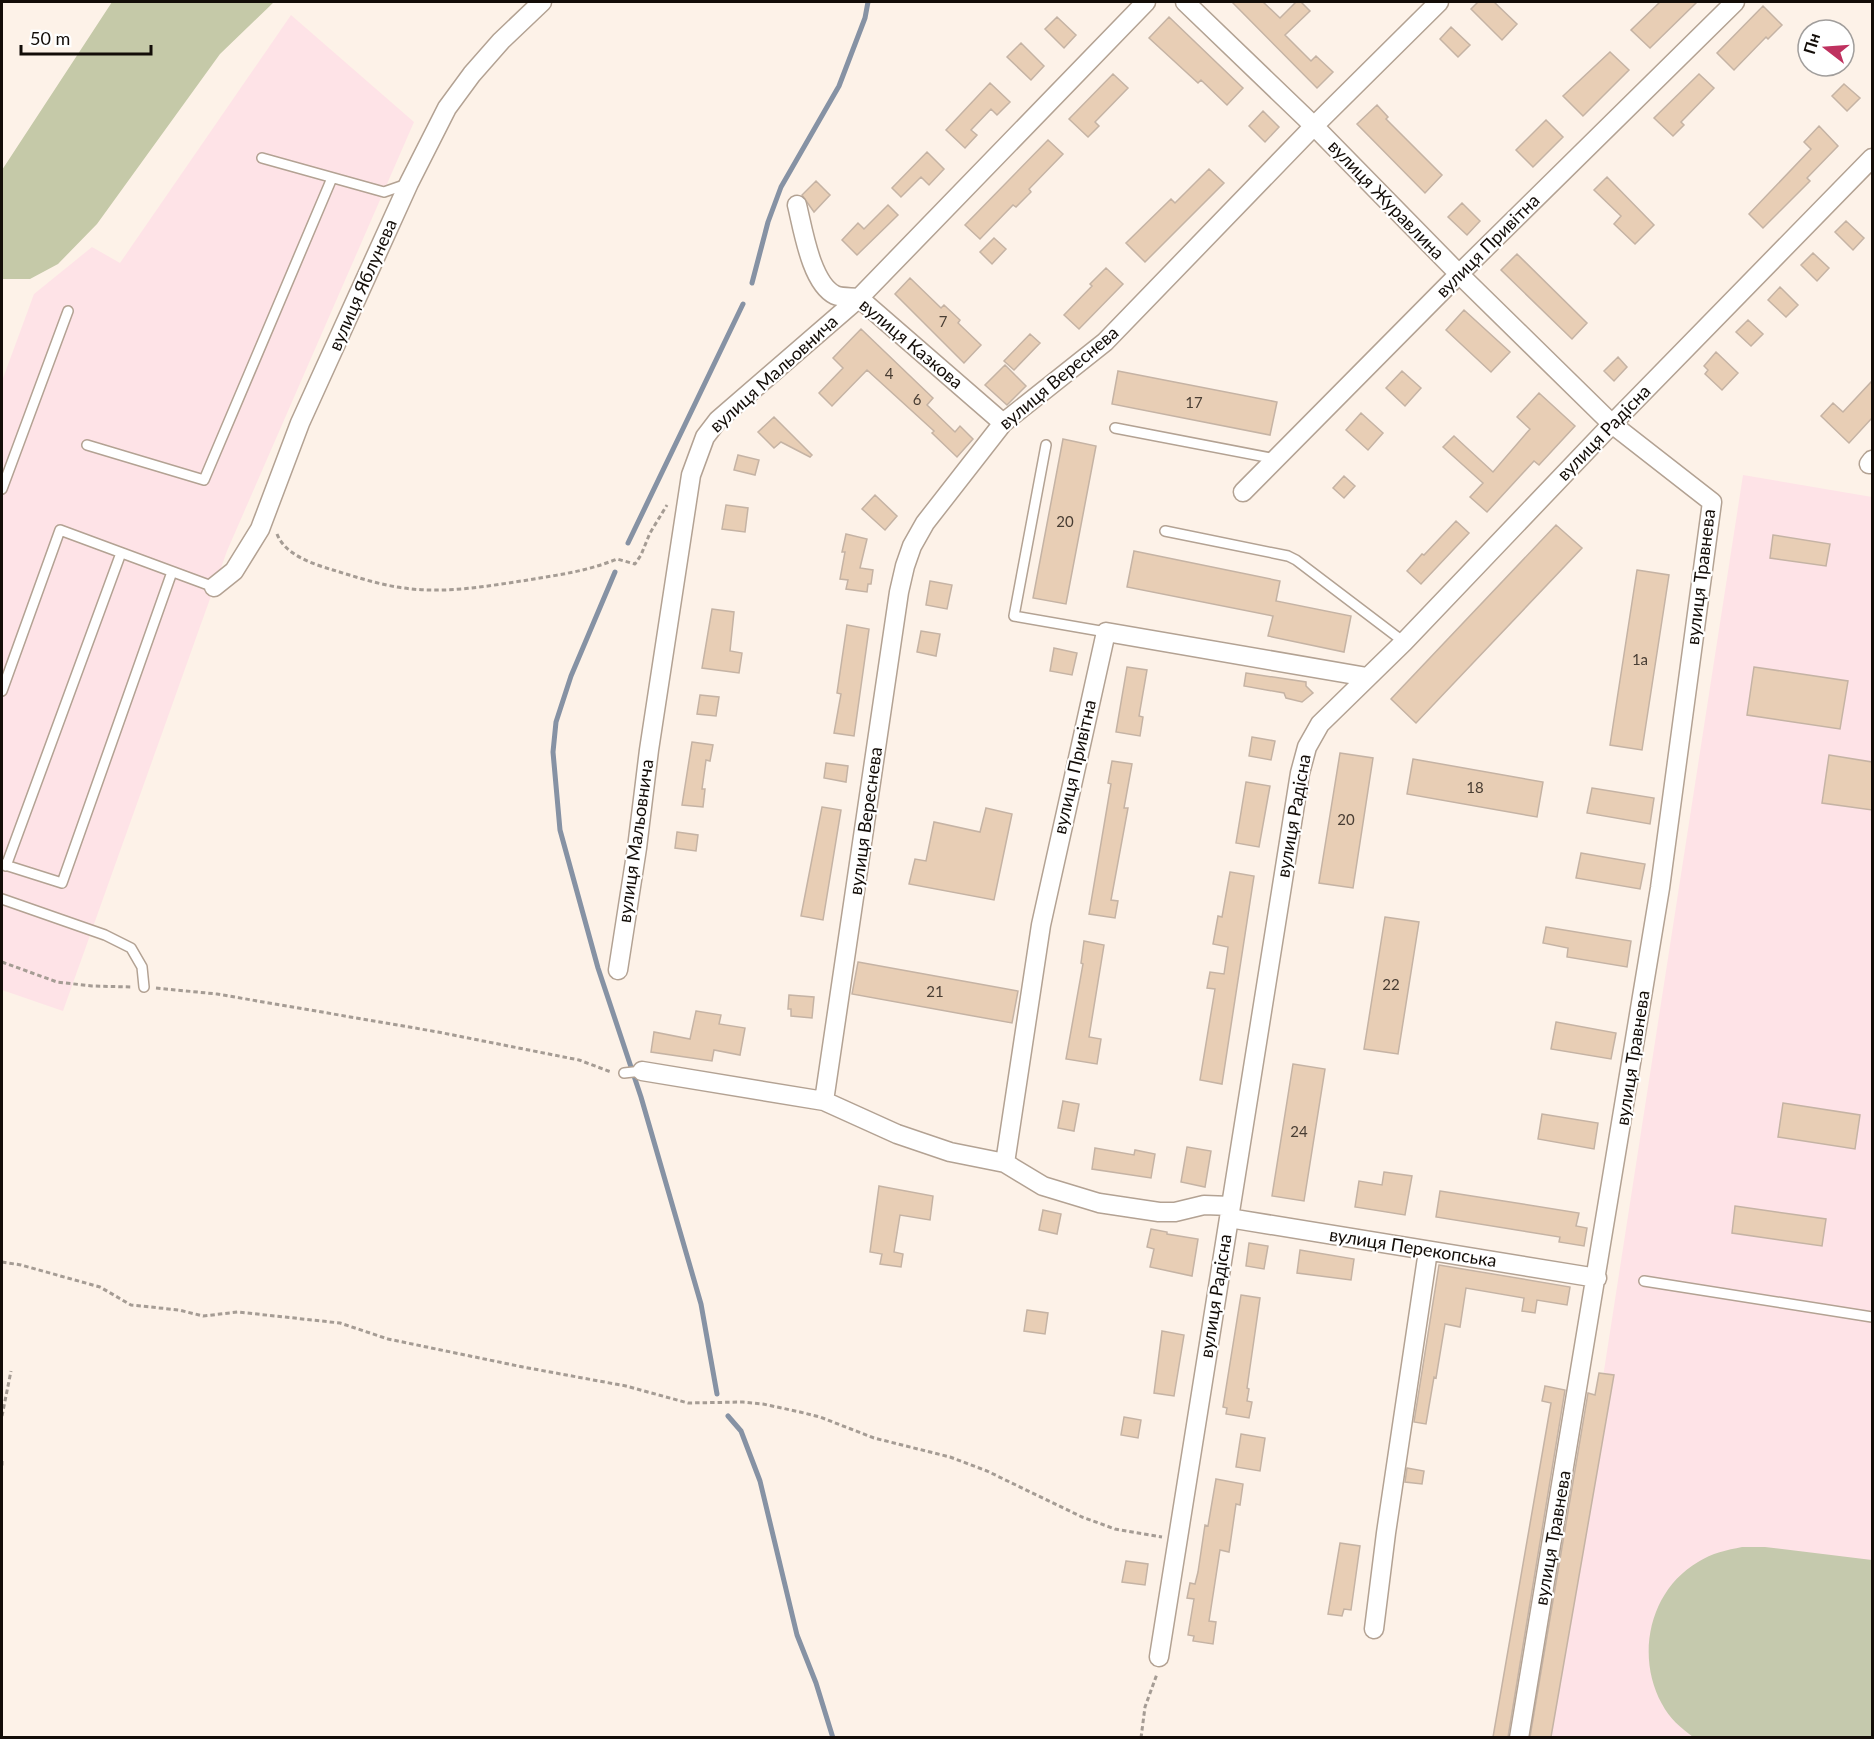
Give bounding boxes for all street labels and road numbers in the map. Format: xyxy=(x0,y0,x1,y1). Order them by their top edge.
street label: вулиця Журавлина xyxy=(1324,135,1449,264)
street label: вулиця Привітна xyxy=(1431,189,1544,302)
street label: вулиця Яблунева xyxy=(323,215,401,354)
street label: вулиця Казкова xyxy=(855,294,968,393)
street label: вулиця Мальовнича xyxy=(705,310,842,437)
street label: вулиця Вереснева xyxy=(994,321,1123,434)
street label: вулиця Радісна xyxy=(1552,380,1655,485)
street label: вулиця Травнева xyxy=(1681,508,1719,646)
street label: вулиця Привітна xyxy=(1048,697,1100,836)
street label: вулиця Вереснева xyxy=(844,746,886,896)
street label: вулиця Радісна xyxy=(1271,752,1315,879)
street label: вулиця Мальовнича xyxy=(613,758,657,924)
street label: вулиця Травнева xyxy=(1610,989,1654,1127)
street label: вулиця Перекопська xyxy=(1328,1223,1498,1271)
street label: вулиця Радісна xyxy=(1194,1232,1236,1359)
street label: вулиця Травнева xyxy=(1529,1469,1575,1607)

